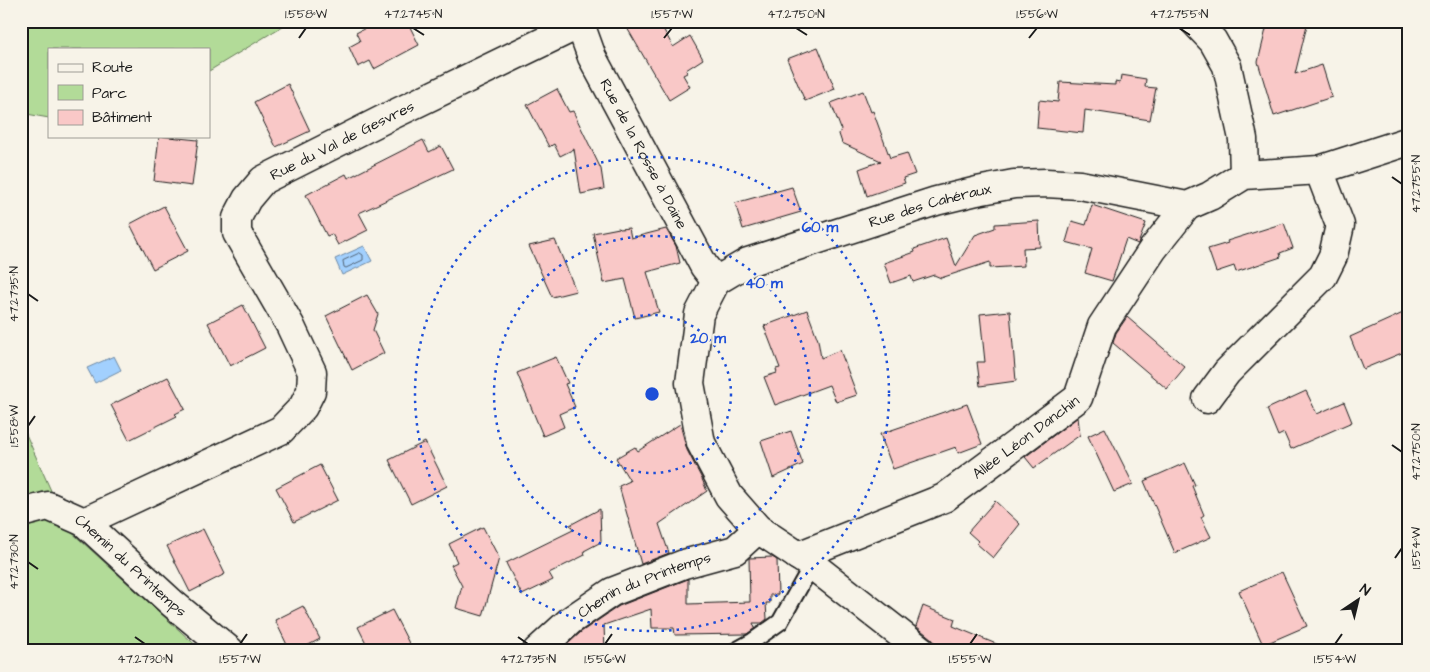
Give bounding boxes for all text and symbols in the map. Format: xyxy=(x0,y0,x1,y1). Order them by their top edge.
text: 1.558°W xyxy=(285,6,328,23)
text: 47.2745°N xyxy=(384,6,443,23)
text: 1.557°W xyxy=(651,6,693,23)
text: 47.2750°N xyxy=(767,6,825,23)
text: 1.556°W xyxy=(1016,6,1059,23)
text: 47.2755°N xyxy=(1150,6,1209,23)
legend xyxy=(48,48,210,138)
text: Route xyxy=(92,57,133,78)
street label: Rue de la Rosse à Daine xyxy=(595,75,692,233)
text: Parc xyxy=(92,83,127,104)
street label: Rue du Val de Gesvres xyxy=(267,96,418,186)
text: Bâtiment xyxy=(92,107,152,128)
text: 47.2755°N xyxy=(1408,154,1425,213)
street label: Rue des Cahéraux xyxy=(866,178,994,233)
text: 60 m xyxy=(802,217,839,238)
text: 47.2735°N xyxy=(6,265,23,322)
text: 40 m xyxy=(745,273,783,294)
text: 20 m xyxy=(689,328,726,349)
centre of rings xyxy=(643,385,661,403)
street label: Allée Léon Danchin xyxy=(968,390,1084,484)
text: 1.558°W xyxy=(6,404,23,447)
text: 47.2750°N xyxy=(1408,423,1425,481)
street label: Chemin du Printemps xyxy=(72,509,191,622)
text: 1.554°W xyxy=(1408,526,1425,569)
text: 47.2730°N xyxy=(6,534,23,590)
street label: Chemin du Printemps xyxy=(573,547,714,624)
north arrow xyxy=(1332,574,1382,624)
text: N xyxy=(1356,579,1374,601)
text: 47.2730°N xyxy=(117,651,173,668)
text: 1.557°W xyxy=(219,651,261,668)
text: 47.2735°N xyxy=(500,651,557,668)
text: 1.556°W xyxy=(584,651,627,668)
text: 1.555°W xyxy=(949,651,992,668)
text: 1.554°W xyxy=(1314,651,1357,668)

